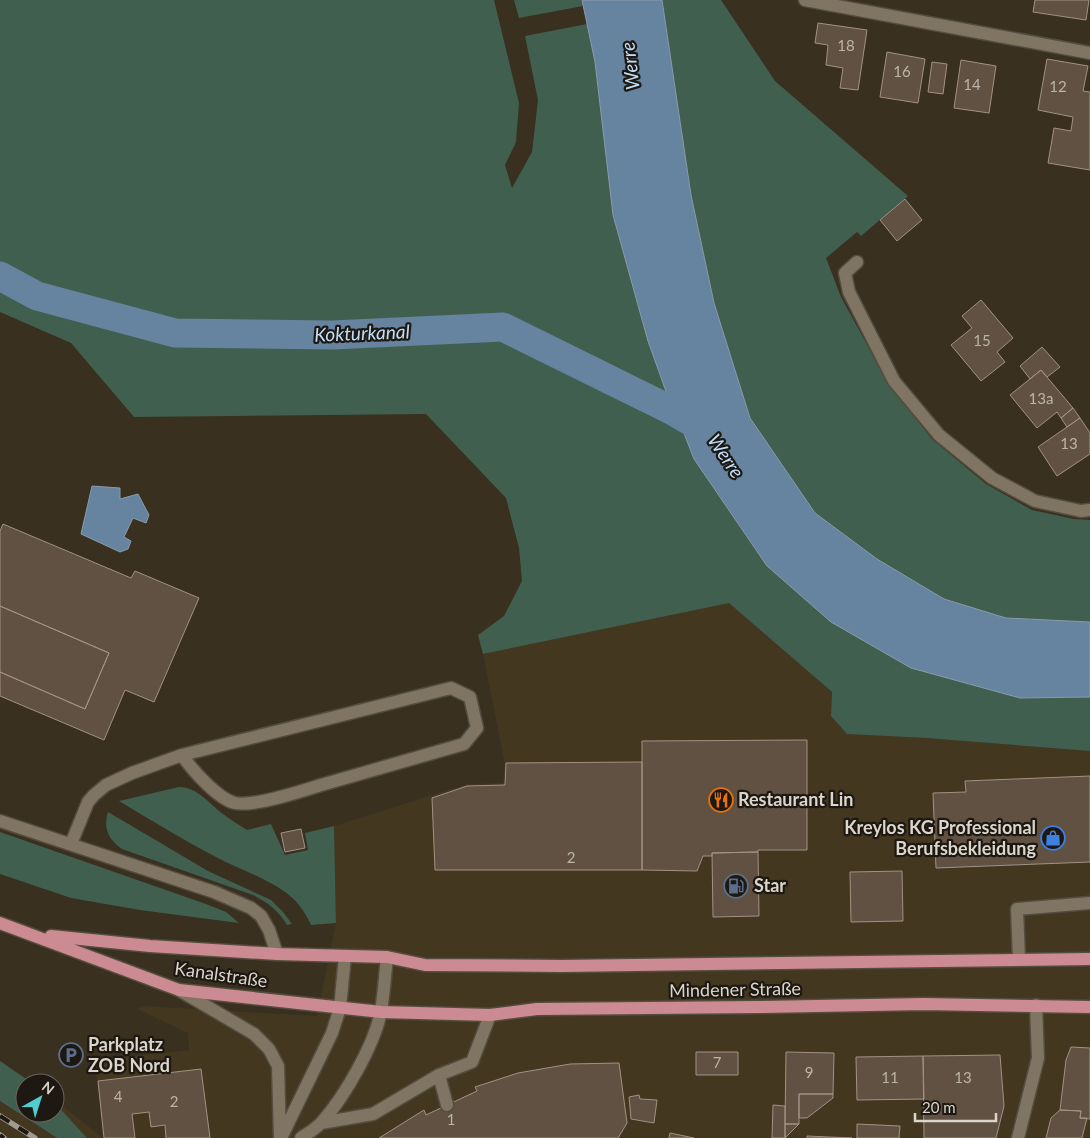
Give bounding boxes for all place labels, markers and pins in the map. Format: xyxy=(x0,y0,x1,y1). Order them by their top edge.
restaurant icon: Restaurant Lin xyxy=(708,787,734,813)
place label: Restaurant Lin xyxy=(738,788,853,810)
place label: Kreylos KG Professional Berufsbekleidung xyxy=(844,816,1036,859)
shop icon: Kreylos KG Professional Berufsbekleidung xyxy=(1040,825,1066,851)
fuel station icon: Star xyxy=(723,873,749,899)
place label: Star xyxy=(754,874,786,896)
place label: Parkplatz ZOB Nord xyxy=(88,1033,170,1076)
parking icon: Parkplatz ZOB Nord xyxy=(58,1042,84,1068)

